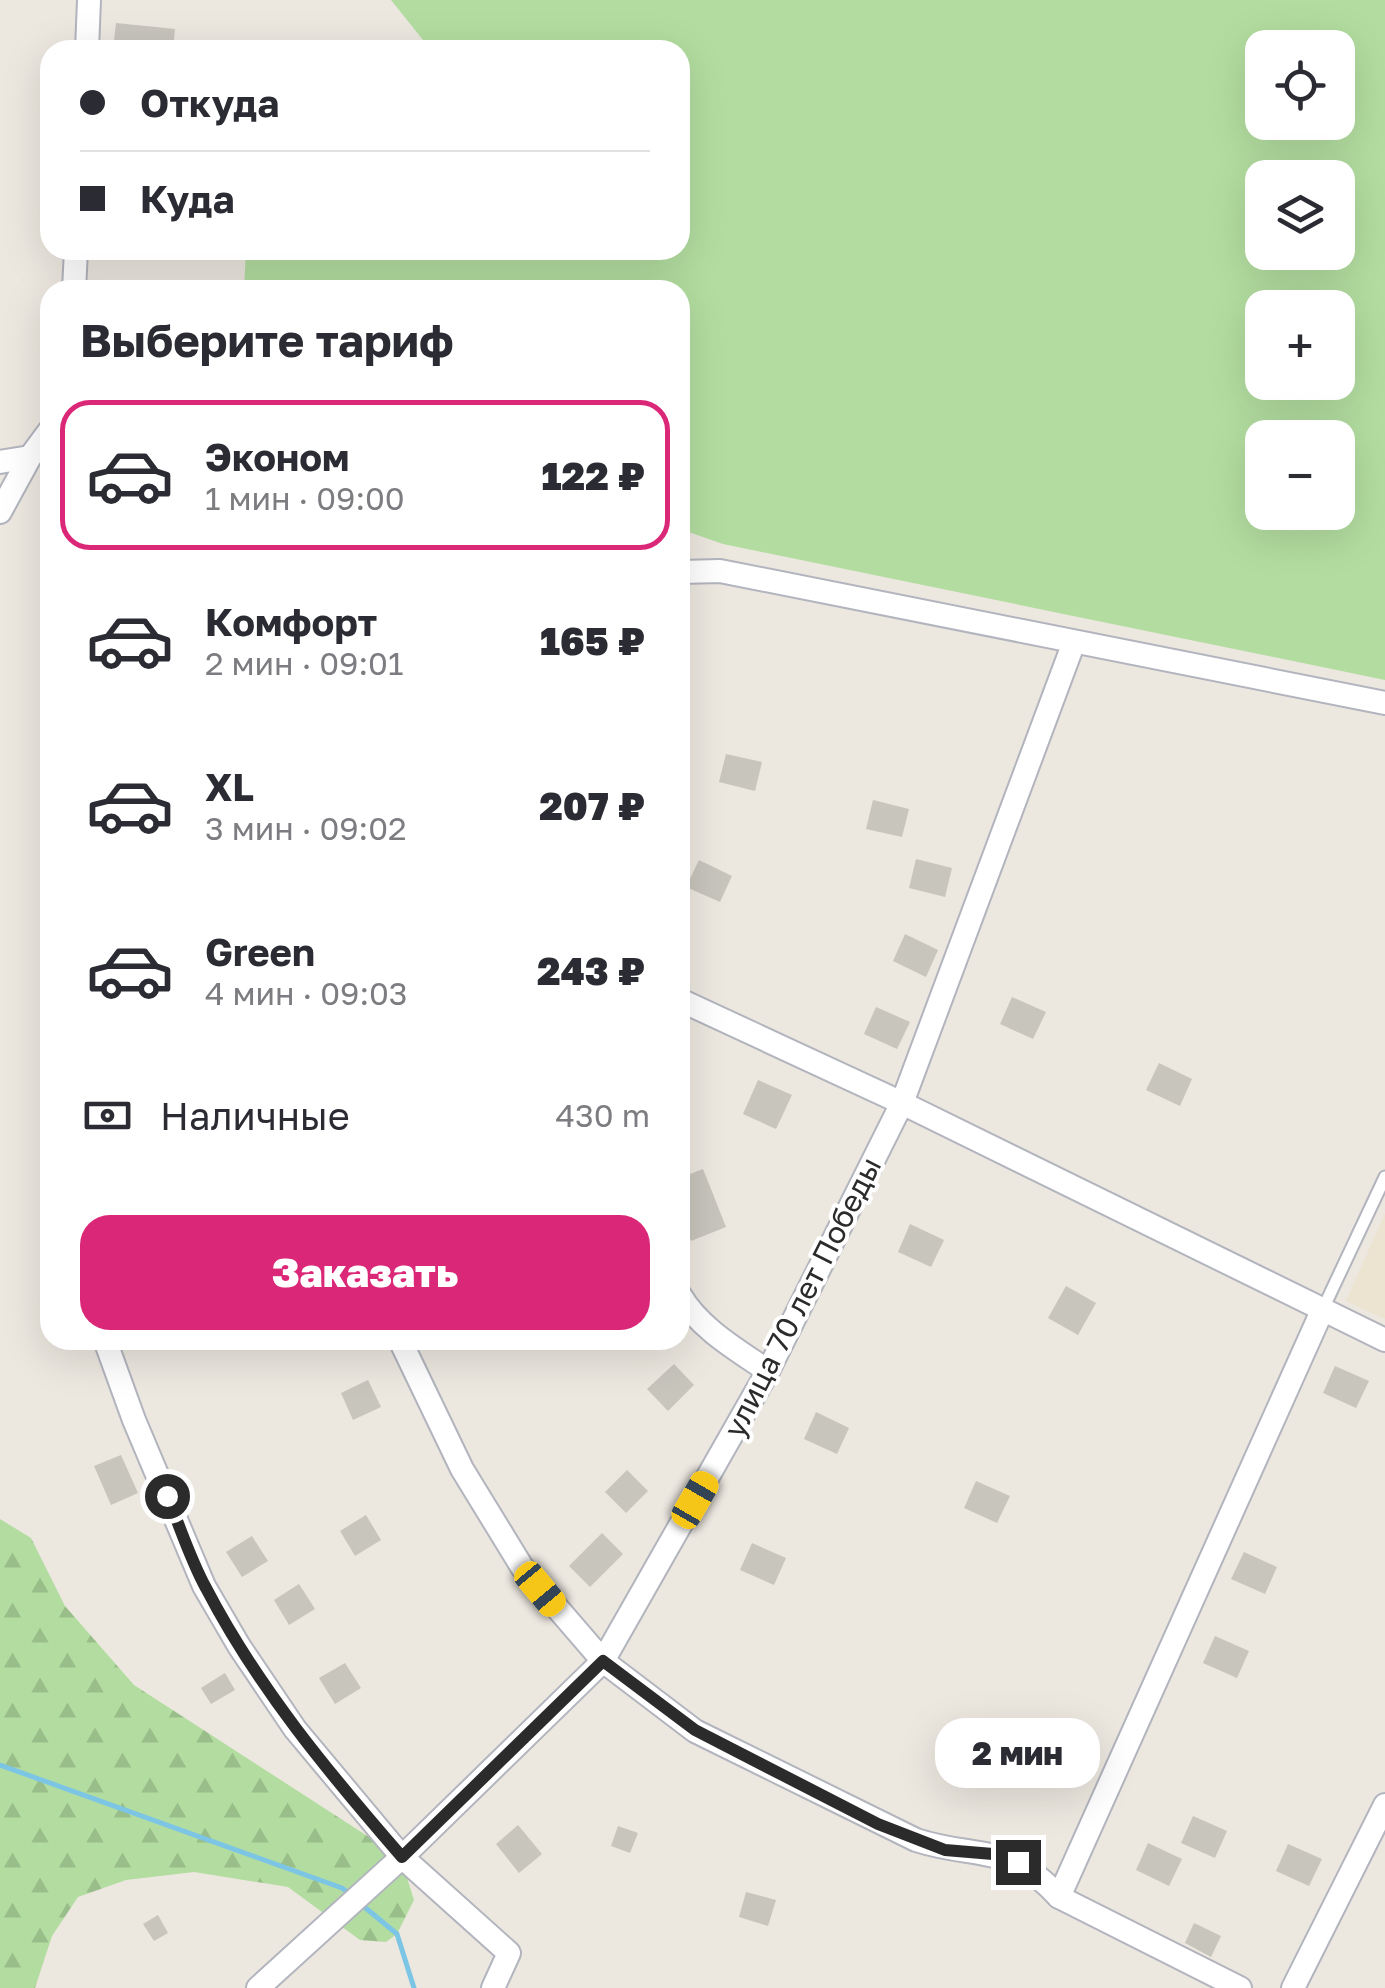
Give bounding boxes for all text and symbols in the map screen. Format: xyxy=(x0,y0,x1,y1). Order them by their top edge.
map controls xyxy=(1245,30,1355,530)
button: locate xyxy=(1245,30,1355,140)
text: Откуда xyxy=(140,80,279,125)
button: layers xyxy=(1245,160,1355,270)
text: Куда xyxy=(140,176,234,221)
button: + xyxy=(1245,290,1355,400)
text: Выберите тариф xyxy=(80,313,454,367)
button: − xyxy=(1245,420,1355,530)
icon: car xyxy=(85,430,175,520)
text: Эконом xyxy=(205,434,349,479)
text: 122 ₽ xyxy=(542,453,645,498)
text: 1 мин · 09:00 xyxy=(205,479,405,517)
icon: car xyxy=(85,595,175,685)
text: Комфорт xyxy=(205,599,377,644)
text: 165 ₽ xyxy=(540,618,645,663)
text: 2 мин · 09:01 xyxy=(205,644,403,682)
icon: car xyxy=(85,760,175,850)
text: XL xyxy=(205,764,254,809)
text: 207 ₽ xyxy=(539,783,645,828)
text: 3 мин · 09:02 xyxy=(205,809,407,847)
icon: car xyxy=(85,925,175,1015)
text: Green xyxy=(205,929,315,974)
text: 243 ₽ xyxy=(537,948,645,993)
text: 4 мин · 09:03 xyxy=(205,974,408,1012)
icon: cash xyxy=(80,1088,135,1143)
text: Наличные xyxy=(160,1093,350,1138)
text: 430 m xyxy=(556,1096,650,1134)
street label: улица 70 лет Победы xyxy=(716,1151,888,1443)
button: Заказать xyxy=(80,1215,650,1330)
car xyxy=(667,1467,723,1533)
route start xyxy=(145,1474,190,1519)
car xyxy=(509,1556,571,1622)
callout: 2 мин xyxy=(936,1717,1100,1787)
text: 2 мин xyxy=(972,1734,1063,1772)
route end xyxy=(996,1840,1041,1885)

